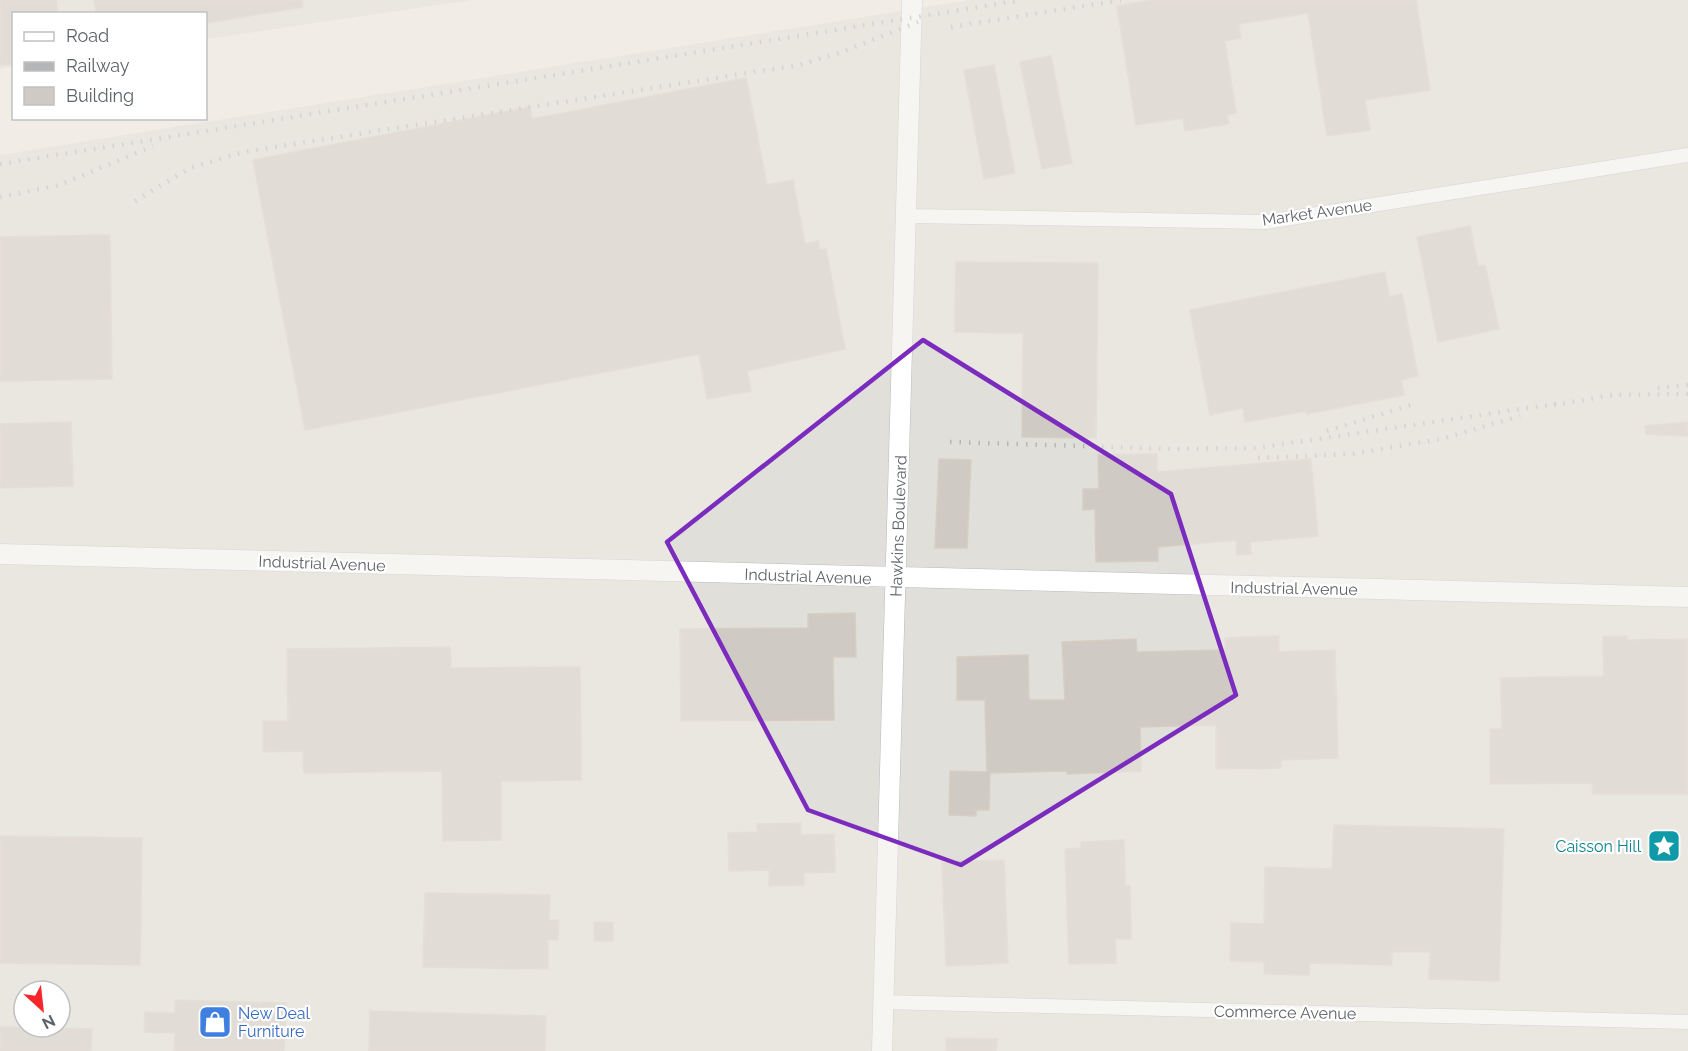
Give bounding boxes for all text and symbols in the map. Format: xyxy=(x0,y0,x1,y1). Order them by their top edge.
legend xyxy=(12,12,207,120)
text: Road xyxy=(66,25,109,46)
text: Railway xyxy=(66,55,130,76)
text: Building xyxy=(66,85,134,106)
street label: Market Avenue xyxy=(1261,195,1373,230)
street label: Hawkins Boulevard xyxy=(887,455,910,597)
street label: Industrial Avenue xyxy=(258,552,386,575)
street label: Industrial Avenue xyxy=(744,565,872,588)
street label: Industrial Avenue xyxy=(1230,578,1358,599)
place icon: Caisson Hill xyxy=(1646,828,1682,864)
place label: Caisson Hill xyxy=(1555,837,1642,856)
north arrow xyxy=(12,979,72,1039)
street label: Commerce Avenue xyxy=(1214,1002,1356,1023)
shop icon: New Deal Furniture xyxy=(197,1004,233,1040)
place label: New Deal Furniture xyxy=(238,1004,311,1041)
text: N xyxy=(39,1011,58,1033)

